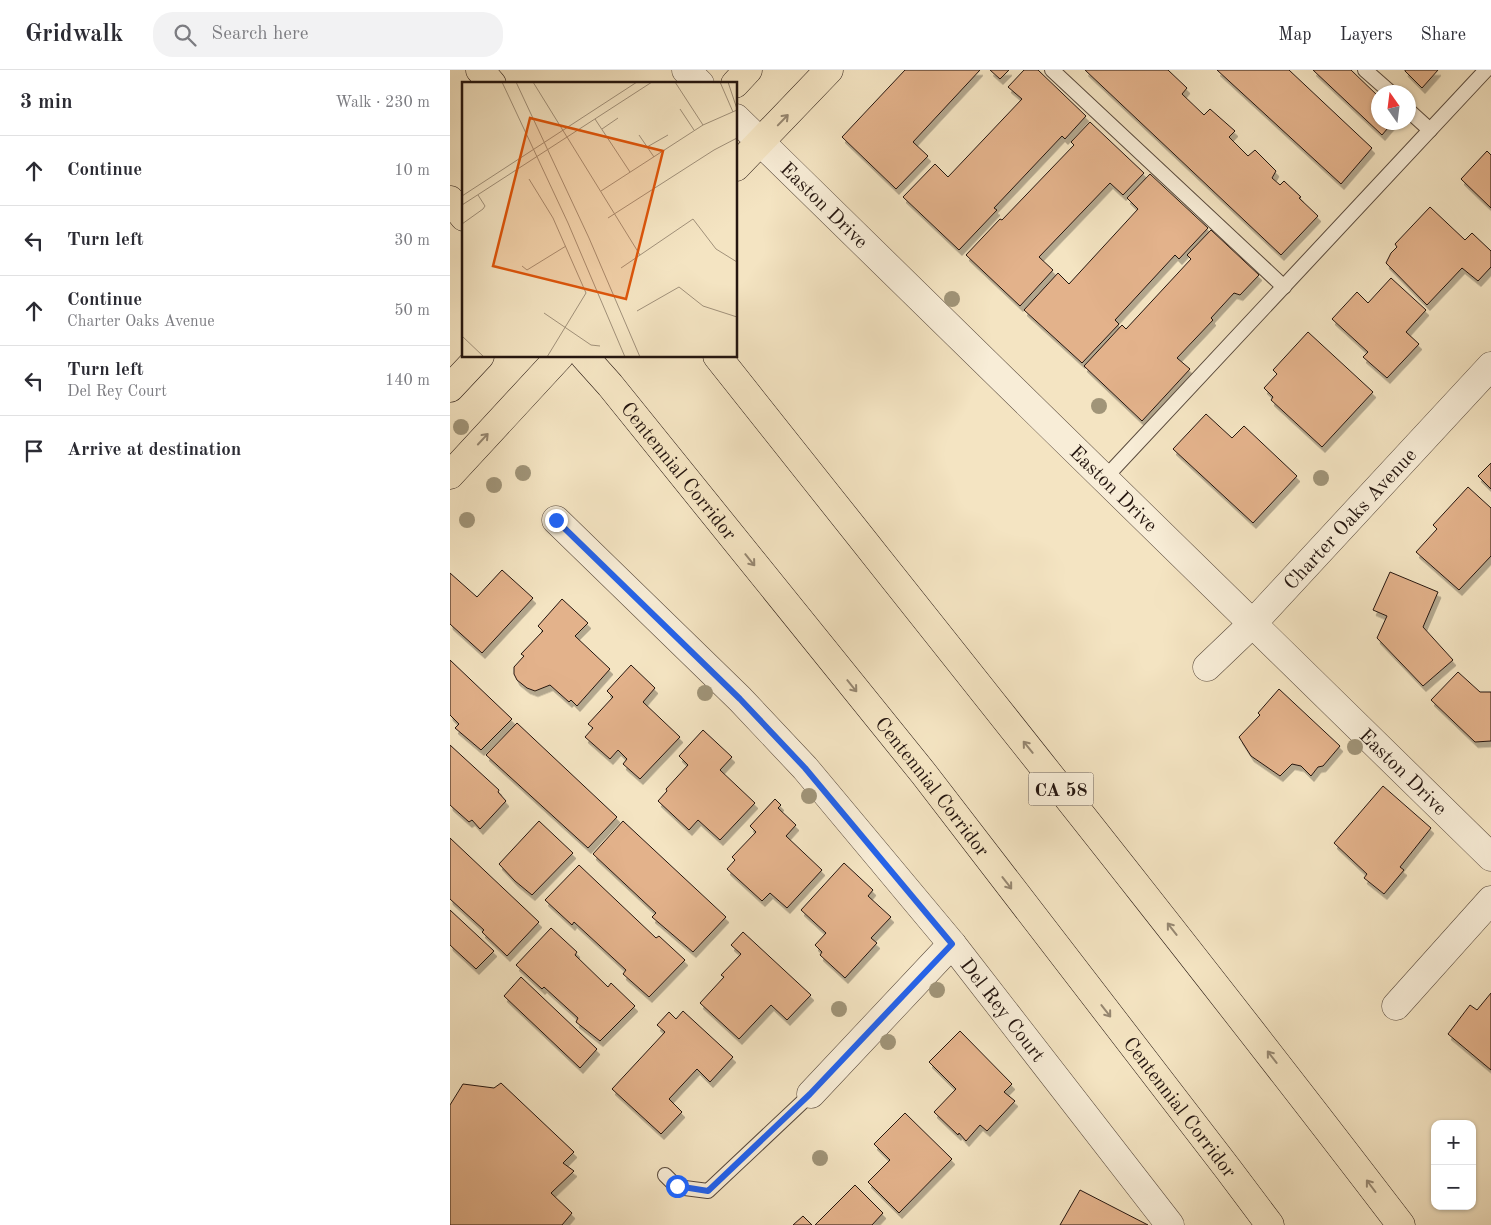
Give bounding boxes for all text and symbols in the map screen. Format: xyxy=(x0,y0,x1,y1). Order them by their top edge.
search box xyxy=(153,12,503,57)
icon: search xyxy=(171,21,199,49)
text: Gridwalk xyxy=(25,23,123,47)
text: Search here xyxy=(211,25,309,44)
text: Map xyxy=(1278,26,1312,44)
text: Layers xyxy=(1340,26,1392,44)
text: Share xyxy=(1420,26,1466,44)
inset map xyxy=(462,82,738,358)
north arrow xyxy=(1371,85,1416,130)
text: 3 min xyxy=(20,92,73,113)
text: Walk · 230 m xyxy=(335,95,430,111)
one-way arrow xyxy=(776,114,789,126)
icon: ahead xyxy=(20,157,48,185)
street label: Easton Drive xyxy=(776,159,871,253)
text: Continue xyxy=(67,161,142,180)
text: 10 m xyxy=(394,163,430,179)
icon: left xyxy=(20,227,48,255)
text: Turn left xyxy=(67,231,144,250)
text: 30 m xyxy=(394,233,430,249)
text: Continue xyxy=(67,291,142,310)
icon: ahead xyxy=(20,297,48,325)
text: 50 m xyxy=(394,303,430,319)
text: Charter Oaks Avenue xyxy=(67,314,215,330)
text: Turn left xyxy=(67,361,144,380)
icon: left xyxy=(20,367,48,395)
text: 140 m xyxy=(385,373,430,389)
text: Del Rey Court xyxy=(67,384,167,400)
street label: Centennial Corridor xyxy=(616,399,739,545)
one-way arrow xyxy=(477,433,489,446)
icon: arrive xyxy=(20,437,48,465)
text: Arrive at destination xyxy=(67,441,241,460)
street label: Easton Drive xyxy=(1065,443,1160,536)
street label: Charter Oaks Avenue xyxy=(1281,445,1421,594)
route end xyxy=(545,509,568,532)
one-way arrow xyxy=(745,553,756,566)
one-way arrow xyxy=(847,679,858,692)
street label: Centennial Corridor xyxy=(870,714,992,861)
street label: Easton Drive xyxy=(1354,726,1450,820)
one-way arrow xyxy=(1022,741,1033,754)
road number: CA 58 xyxy=(1028,772,1094,806)
one-way arrow xyxy=(1001,876,1012,889)
one-way arrow xyxy=(1167,923,1178,936)
street label: Del Rey Court xyxy=(955,956,1048,1066)
one-way arrow xyxy=(1101,1004,1112,1017)
street label: Centennial Corridor xyxy=(1118,1034,1239,1182)
one-way arrow xyxy=(1267,1051,1278,1064)
map controls xyxy=(1431,1120,1476,1210)
button: + xyxy=(1431,1120,1476,1165)
button: − xyxy=(1431,1165,1476,1210)
route start xyxy=(666,1175,689,1198)
one-way arrow xyxy=(1366,1179,1376,1193)

